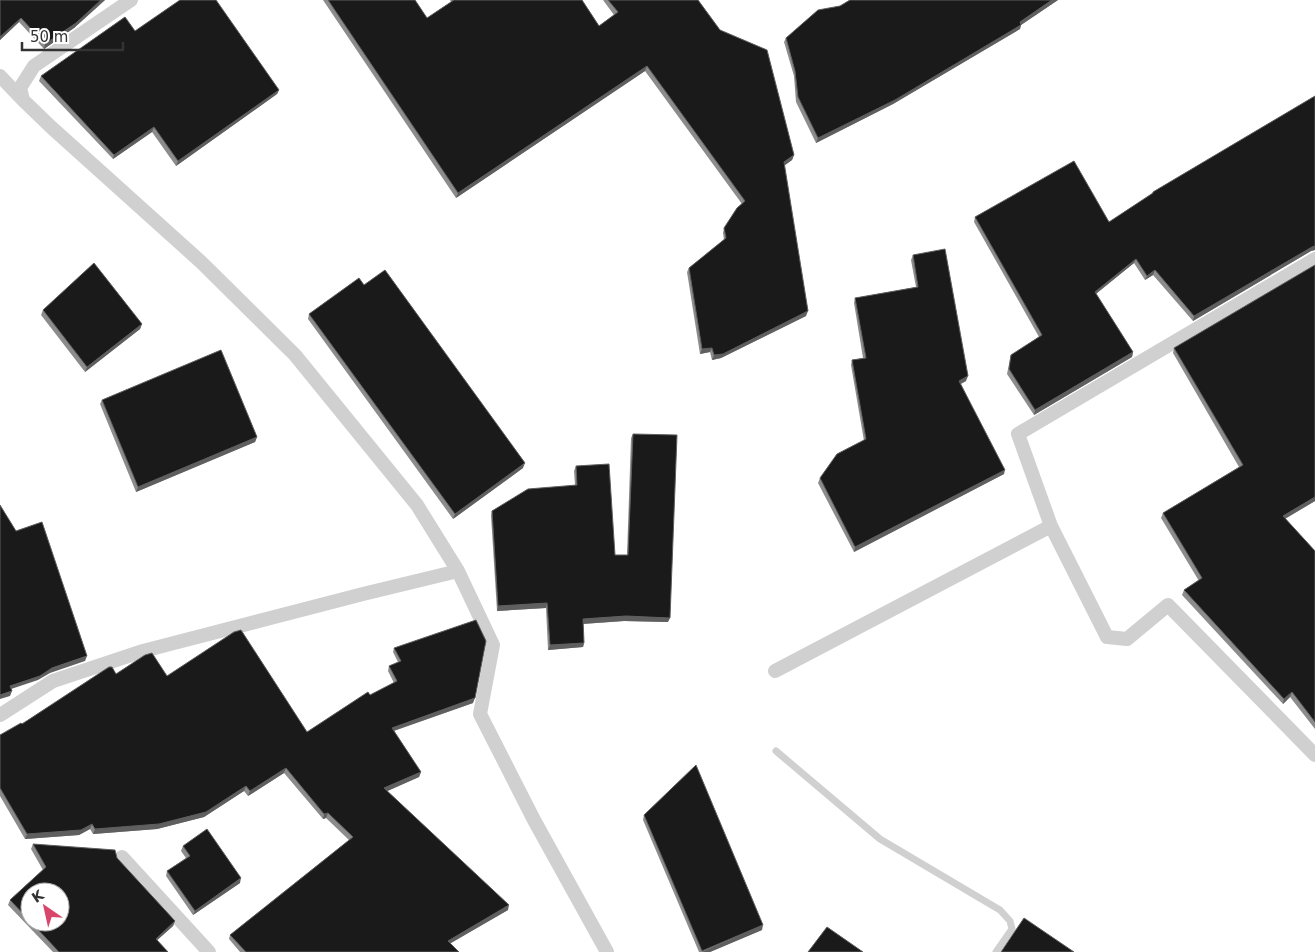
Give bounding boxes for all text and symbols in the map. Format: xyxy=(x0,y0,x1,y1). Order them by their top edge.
scale bar xyxy=(22,20,124,52)
text: 50 m xyxy=(30,28,68,46)
north arrow xyxy=(20,882,70,932)
text: K xyxy=(29,886,48,906)

